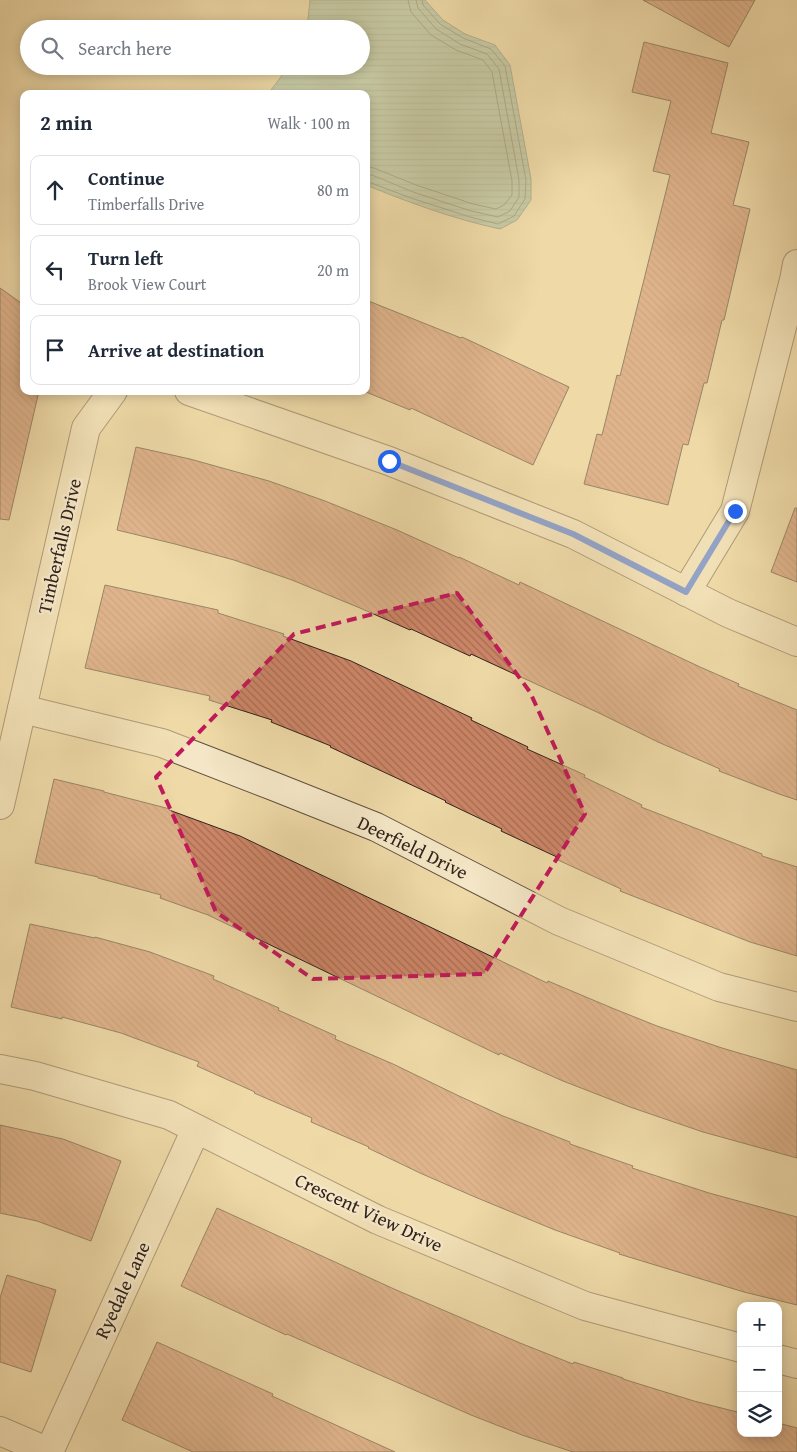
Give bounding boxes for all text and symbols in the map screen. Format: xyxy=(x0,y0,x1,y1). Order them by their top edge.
search box xyxy=(20,20,370,75)
icon: search xyxy=(38,34,66,62)
text: Search here xyxy=(78,34,172,62)
text: 2 min xyxy=(40,107,92,138)
text: Walk · 100 m xyxy=(267,111,350,135)
text: Continue xyxy=(88,164,165,192)
icon: ahead xyxy=(41,176,69,204)
text: 80 m xyxy=(317,178,349,202)
text: Timberfalls Drive xyxy=(88,192,204,216)
text: Turn left xyxy=(88,244,163,272)
icon: left xyxy=(41,256,69,284)
text: 20 m xyxy=(317,258,349,282)
text: Brook View Court xyxy=(88,272,207,296)
icon: arrive xyxy=(41,336,69,364)
text: Arrive at destination xyxy=(88,336,264,364)
route start xyxy=(378,450,401,473)
street label: Timberfalls Drive xyxy=(30,475,88,616)
route end xyxy=(724,500,747,523)
street label: Deerfield Drive xyxy=(353,808,473,886)
street label: Crescent View Drive xyxy=(290,1165,448,1259)
street label: Ryedale Lane xyxy=(87,1237,157,1343)
map controls xyxy=(737,1302,782,1437)
button: + xyxy=(737,1302,782,1347)
button: − xyxy=(737,1347,782,1392)
button: layers xyxy=(737,1392,782,1437)

